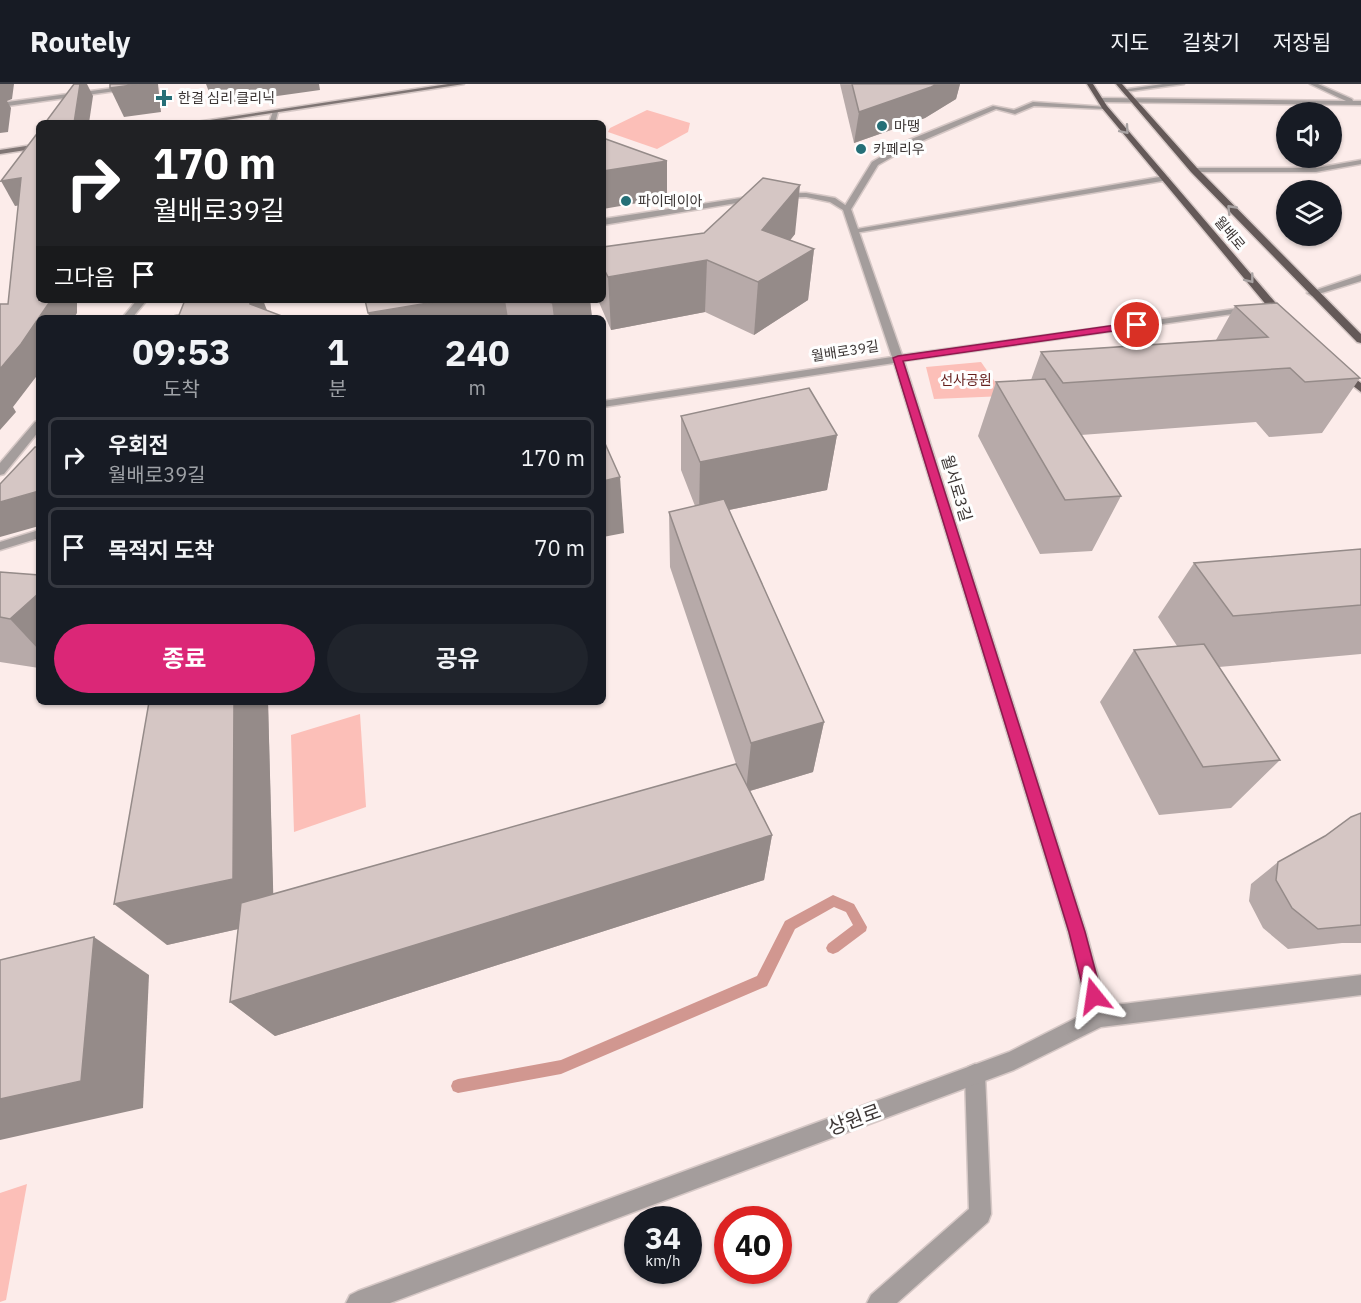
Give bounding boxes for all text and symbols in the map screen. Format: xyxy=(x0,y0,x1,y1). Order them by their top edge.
text: Routely xyxy=(30,23,131,60)
text: 지도 xyxy=(1110,28,1149,56)
text: 길찾기 xyxy=(1182,28,1240,56)
text: 저장됨 xyxy=(1273,28,1331,56)
marker: 한결 심리 클리닉 xyxy=(155,89,173,107)
place label: 한결 심리 클리닉 xyxy=(178,89,275,107)
map controls xyxy=(1276,102,1342,246)
button: sound xyxy=(1276,102,1342,168)
place label: 마땡 xyxy=(894,117,920,135)
marker: 마땡 xyxy=(875,119,889,133)
one-way arrow xyxy=(1118,123,1129,134)
text: 170 m xyxy=(153,136,276,191)
place label: 카페리우 xyxy=(873,140,925,158)
marker: 카페리우 xyxy=(854,142,868,156)
icon: right xyxy=(54,144,132,222)
button: layers xyxy=(1276,180,1342,246)
text: 월배로39길 xyxy=(153,192,285,227)
place label: 파이데이아 xyxy=(638,192,703,210)
marker: 파이데이아 xyxy=(619,194,633,208)
one-way arrow xyxy=(1228,206,1239,217)
street label: 월배로 xyxy=(1211,212,1249,254)
icon: arrive xyxy=(127,258,160,291)
text: 그다음 xyxy=(54,262,115,291)
one-way arrow xyxy=(1243,273,1254,284)
pin xyxy=(1111,299,1162,350)
icon: arrive xyxy=(1120,308,1153,341)
text: 09:53 xyxy=(132,328,231,375)
text: 1 xyxy=(327,328,349,375)
text: 240 xyxy=(445,329,510,376)
street label: 월배로39길 xyxy=(810,337,880,365)
park label: 선사공원 xyxy=(940,371,992,389)
text: m xyxy=(469,374,486,401)
text: 도착 xyxy=(163,375,200,402)
text: 분 xyxy=(329,375,347,402)
text: 우회전 xyxy=(108,430,169,459)
icon: right xyxy=(57,441,90,474)
text: 170 m xyxy=(521,443,585,472)
street label: 월서로3길 xyxy=(937,452,977,524)
text: 월배로39길 xyxy=(108,461,206,488)
icon: arrive xyxy=(57,531,90,564)
text: 70 m xyxy=(534,533,585,562)
text: 목적지 도착 xyxy=(108,535,214,564)
button: 종료 xyxy=(54,624,315,693)
button: 공유 xyxy=(327,624,588,693)
position arrow xyxy=(1062,964,1126,1028)
street label: 상원로 xyxy=(823,1097,885,1141)
speed limit sign: 40 xyxy=(714,1206,792,1284)
text: 34 xyxy=(645,1218,681,1257)
text: km/h xyxy=(645,1251,681,1270)

